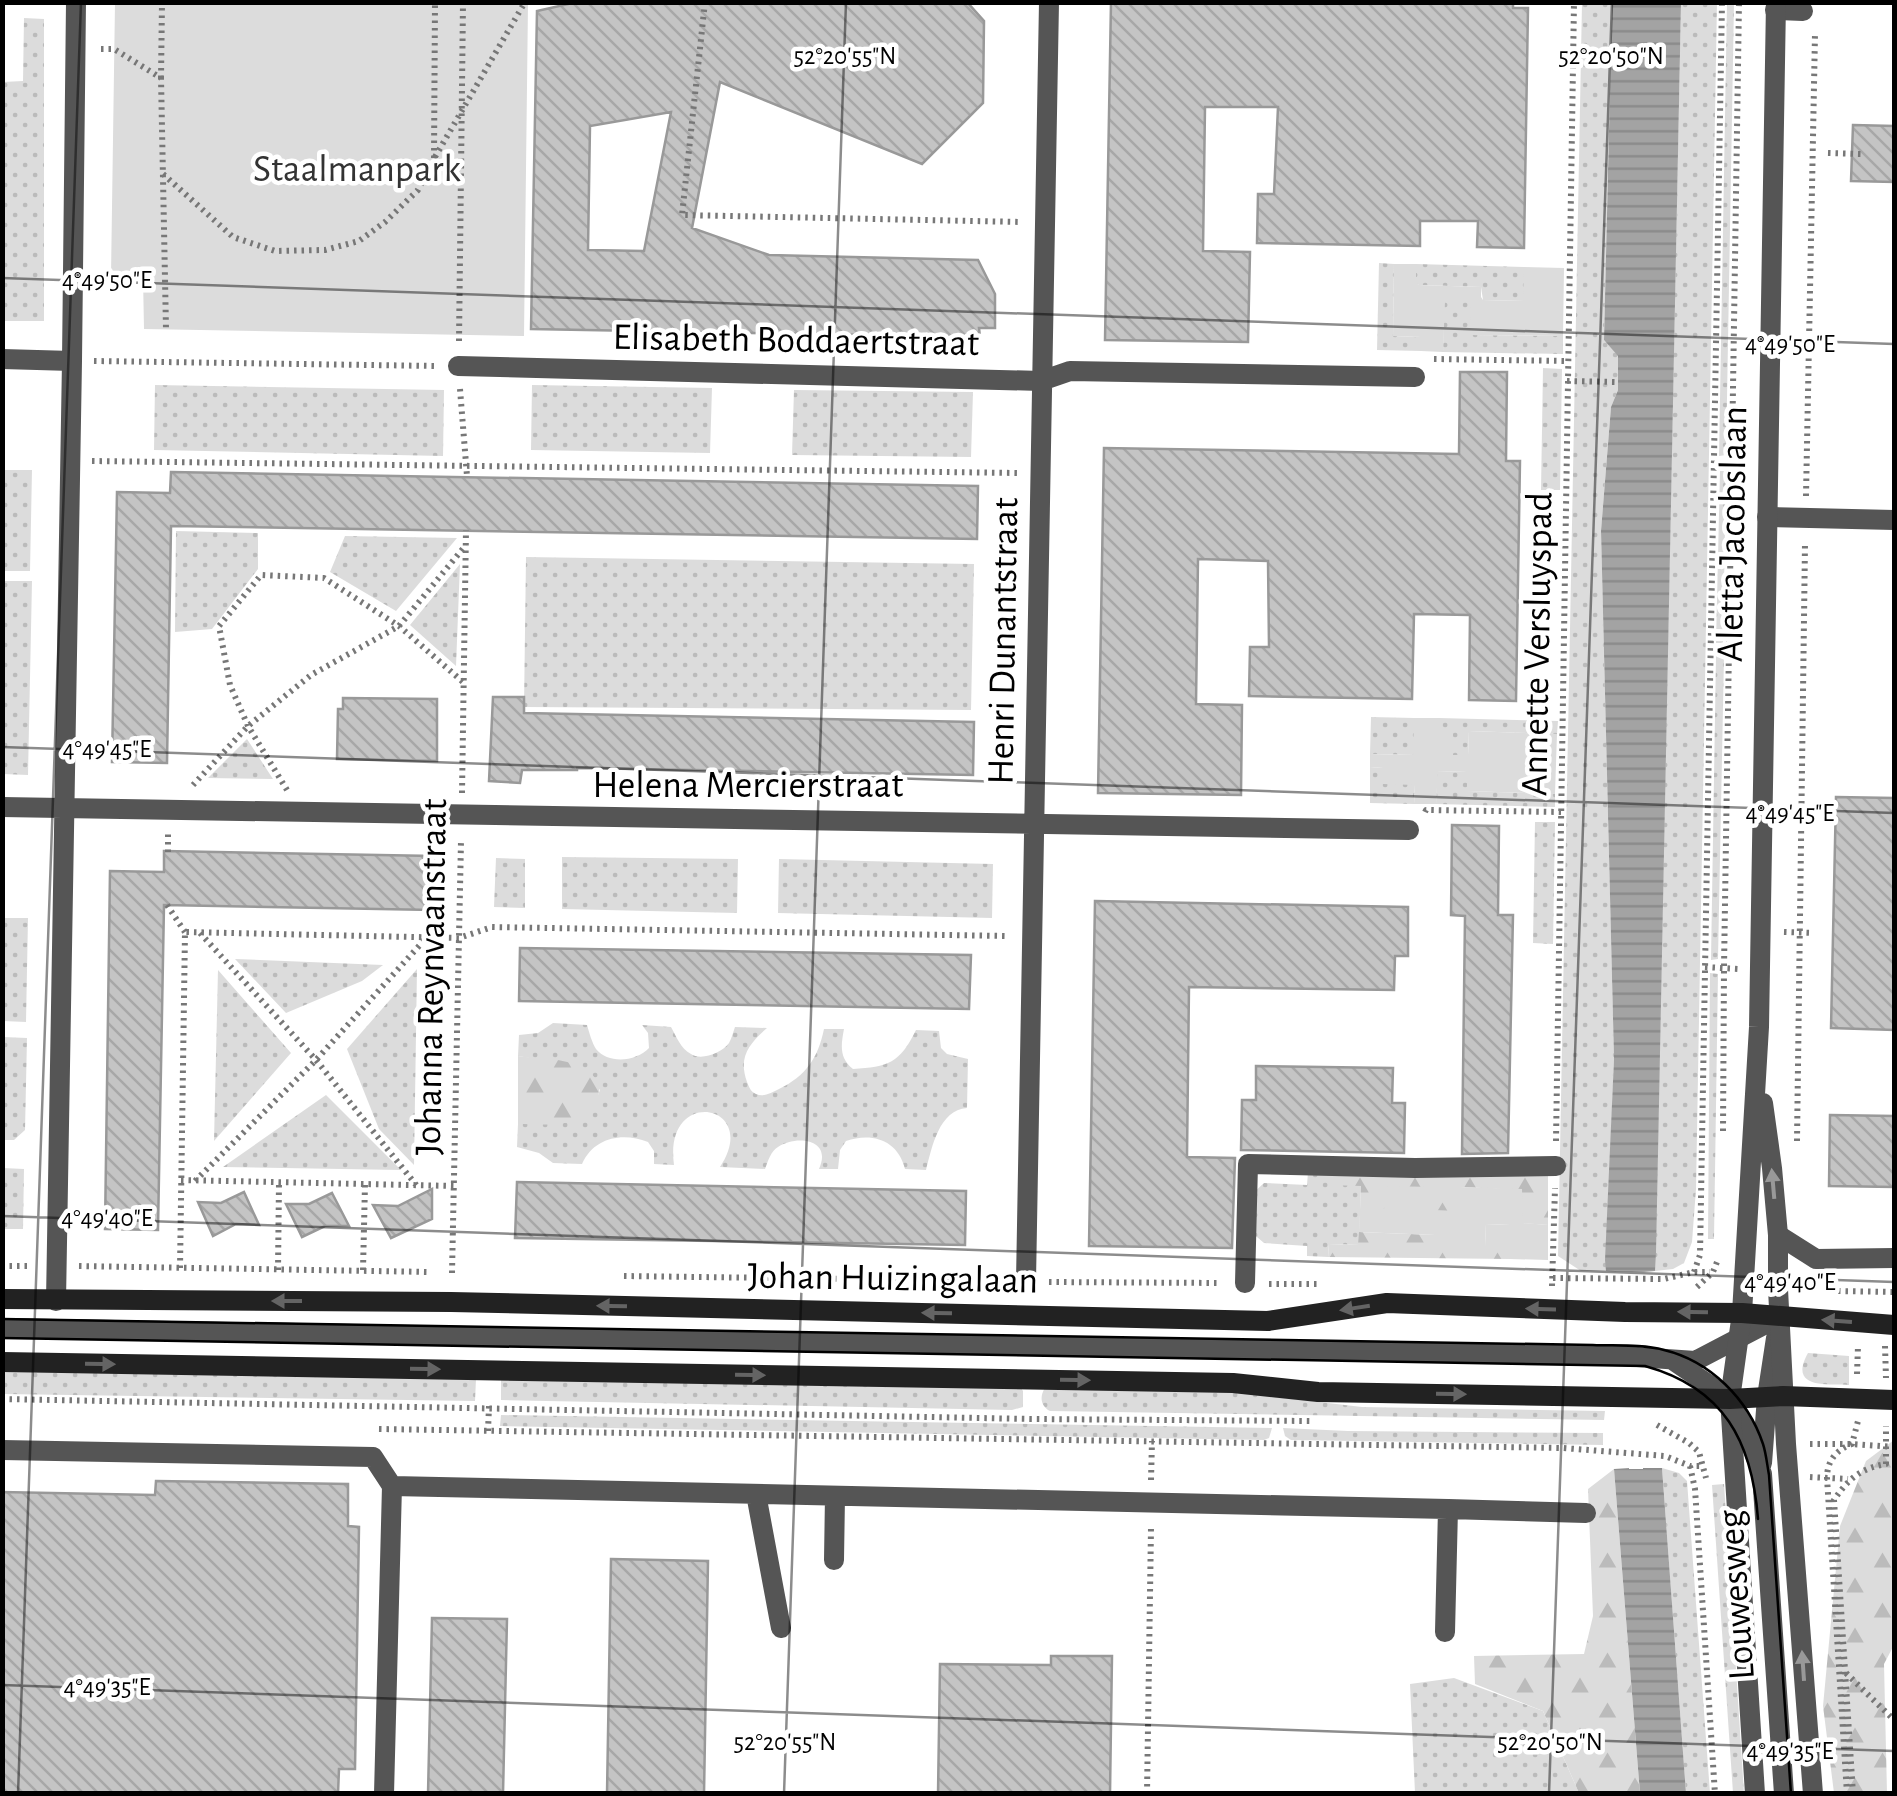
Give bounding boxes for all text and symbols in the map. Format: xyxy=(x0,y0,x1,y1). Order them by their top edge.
text: 52°20'55"N xyxy=(794,44,896,69)
text: 52°20'50"N xyxy=(1558,44,1664,69)
park label: Staalmanpark xyxy=(253,151,462,189)
text: 4°49'50"E xyxy=(62,268,152,293)
street label: Elisabeth Boddaertstraat xyxy=(612,319,980,363)
text: 4°49'50"E xyxy=(1745,332,1835,357)
street label: Aletta Jacobslaan xyxy=(1712,406,1754,662)
street label: Annette Versluyspad xyxy=(1516,492,1560,796)
street label: Henri Dunantstraat xyxy=(982,497,1026,785)
text: 4°49'45"E xyxy=(63,737,151,762)
street label: Helena Mercierstraat xyxy=(593,767,904,805)
street label: Johanna Reynvaanstraat xyxy=(410,798,454,1156)
text: 4°49'45"E xyxy=(1746,801,1834,826)
one-way arrow xyxy=(1765,1168,1781,1200)
text: 4°49'40"E xyxy=(61,1206,153,1231)
street label: Johan Huizingalaan xyxy=(747,1257,1038,1301)
text: 4°49'40"E xyxy=(1744,1270,1836,1295)
one-way arrow xyxy=(270,1293,302,1309)
one-way arrow xyxy=(595,1297,627,1313)
one-way arrow xyxy=(1339,1300,1371,1316)
one-way arrow xyxy=(1525,1301,1557,1317)
one-way arrow xyxy=(1677,1304,1709,1320)
one-way arrow xyxy=(920,1305,952,1321)
one-way arrow xyxy=(1820,1312,1852,1328)
one-way arrow xyxy=(84,1356,116,1372)
one-way arrow xyxy=(409,1362,441,1378)
one-way arrow xyxy=(734,1367,766,1383)
one-way arrow xyxy=(1059,1372,1091,1388)
one-way arrow xyxy=(1435,1386,1467,1402)
street label: Louwesweg xyxy=(1712,1508,1762,1681)
one-way arrow xyxy=(1795,1650,1811,1682)
text: 4°49'35"E xyxy=(63,1675,151,1700)
text: 52°20'55"N xyxy=(734,1730,836,1755)
text: 52°20'50"N xyxy=(1497,1730,1603,1755)
text: 4°49'35"E xyxy=(1746,1739,1834,1764)

